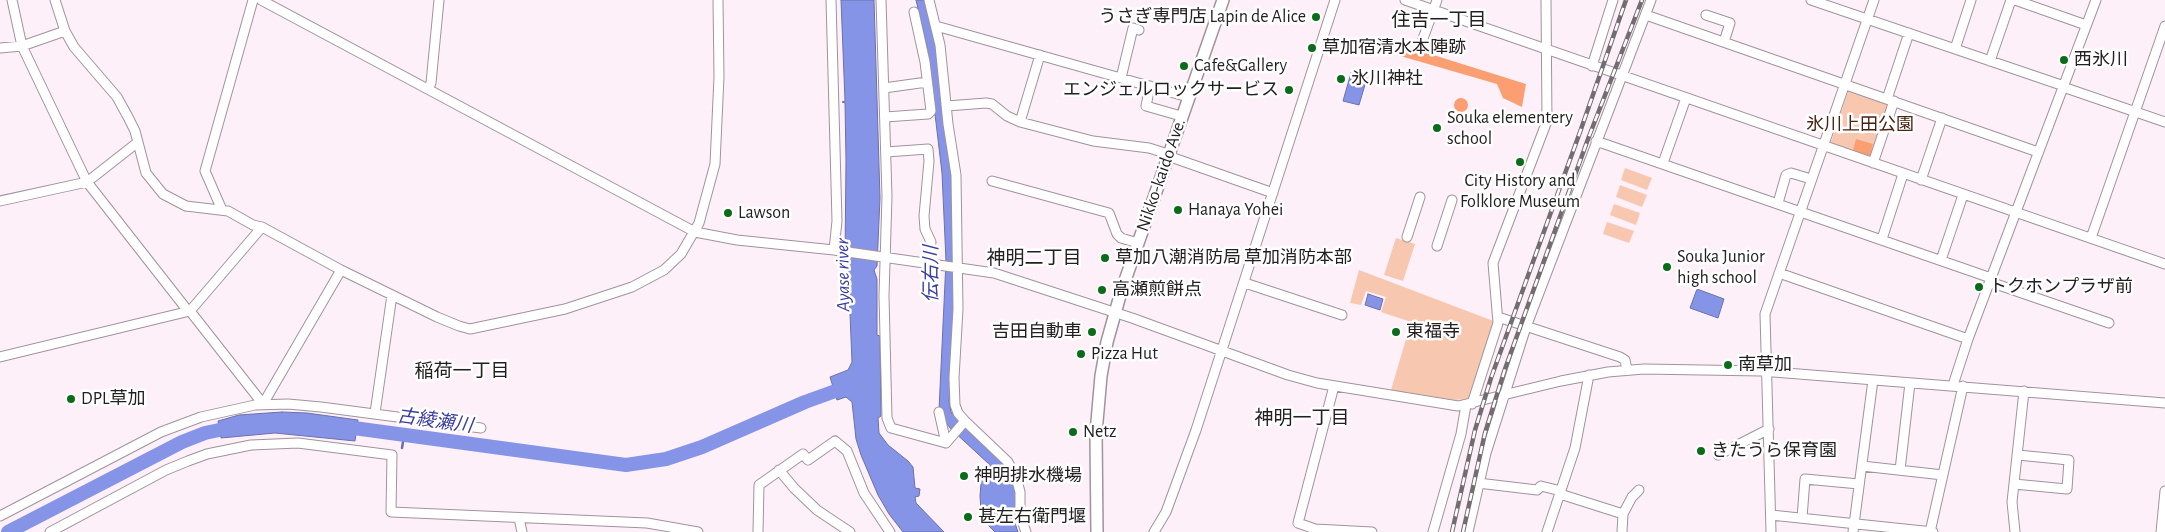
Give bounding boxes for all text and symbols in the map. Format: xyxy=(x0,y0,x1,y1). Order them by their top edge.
place label: うさぎ専門店 Lapin de Alice xyxy=(1098,6,1306,28)
district label: 住吉一丁目 xyxy=(1392,9,1486,31)
marker: うさぎ専門店 Lapin de Alice xyxy=(1310,11,1322,23)
place label: 草加宿清水本陣跡 xyxy=(1322,37,1466,59)
marker: 草加宿清水本陣跡 xyxy=(1306,42,1318,54)
place label: 西氷川 xyxy=(2074,49,2128,71)
marker: 西氷川 xyxy=(2058,54,2070,66)
place label: Cafe&Gallery xyxy=(1194,55,1287,77)
marker: Cafe&Gallery xyxy=(1178,60,1190,72)
place label: 氷川神社 xyxy=(1351,68,1423,90)
marker: 氷川神社 xyxy=(1335,73,1347,85)
place label: エンジェルロックサービス xyxy=(1063,79,1279,101)
marker: エンジェルロックサービス xyxy=(1283,84,1295,96)
place label: Souka elementery school xyxy=(1447,107,1573,150)
park label: 氷川上田公園 xyxy=(1806,114,1914,136)
street label: Nikko-kaido Ave. xyxy=(1132,116,1190,234)
marker: Souka elementery school xyxy=(1431,122,1443,134)
marker: City History and Folklore Museum xyxy=(1514,156,1526,168)
place label: City History and Folklore Museum xyxy=(1460,170,1580,212)
place label: Hanaya Yohei xyxy=(1188,199,1283,221)
place label: Lawson xyxy=(738,202,790,224)
marker: Hanaya Yohei xyxy=(1172,204,1184,216)
marker: Lawson xyxy=(722,207,734,219)
water label: Ayase river xyxy=(831,238,855,312)
water label: 伝右川 xyxy=(920,246,942,302)
place label: Souka Junior high school xyxy=(1677,246,1765,288)
district label: 神明二丁目 xyxy=(987,247,1081,269)
place label: 草加八潮消防局 草加消防本部 xyxy=(1115,247,1352,269)
marker: 草加八潮消防局 草加消防本部 xyxy=(1099,252,1111,264)
marker: Souka Junior high school xyxy=(1661,261,1673,273)
place label: トクホンプラザ前 xyxy=(1989,276,2133,298)
place label: 高瀬煎餅点 xyxy=(1112,279,1202,301)
marker: トクホンプラザ前 xyxy=(1973,281,1985,293)
marker: 高瀬煎餅点 xyxy=(1096,284,1108,296)
place label: 吉田自動車 xyxy=(992,321,1082,343)
place label: 東福寺 xyxy=(1406,321,1460,343)
marker: 吉田自動車 xyxy=(1086,326,1098,338)
marker: 東福寺 xyxy=(1390,326,1402,338)
place label: Pizza Hut xyxy=(1091,343,1158,365)
marker: Pizza Hut xyxy=(1075,348,1087,360)
place label: 南草加 xyxy=(1738,354,1792,376)
marker: 南草加 xyxy=(1722,359,1734,371)
district label: 稲荷一丁目 xyxy=(415,360,509,382)
place label: DPL草加 xyxy=(81,388,145,410)
marker: DPL草加 xyxy=(65,393,77,405)
water label: 古綾瀬川 xyxy=(396,404,474,438)
district label: 神明一丁目 xyxy=(1255,407,1349,429)
place label: Netz xyxy=(1083,421,1116,443)
marker: Netz xyxy=(1067,426,1079,438)
place label: きたうら保育園 xyxy=(1711,440,1837,462)
marker: きたうら保育園 xyxy=(1695,445,1707,457)
place label: 神明排水機場 xyxy=(974,465,1082,487)
marker: 神明排水機場 xyxy=(958,470,970,482)
place label: 甚左右衛門堰 xyxy=(978,506,1086,528)
marker: 甚左右衛門堰 xyxy=(962,511,974,523)

